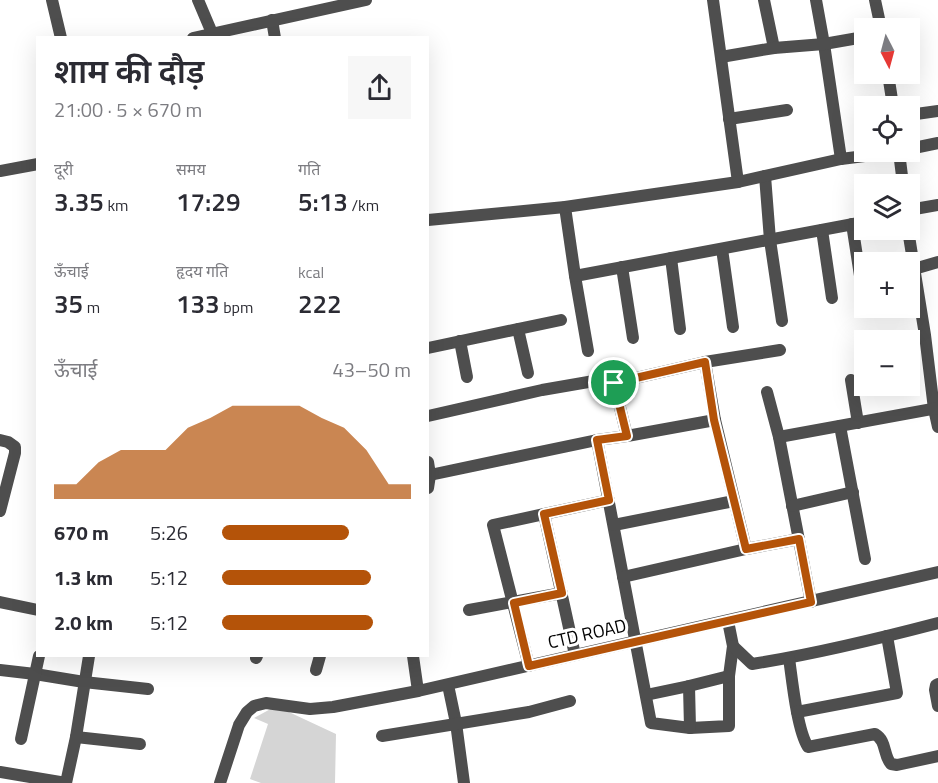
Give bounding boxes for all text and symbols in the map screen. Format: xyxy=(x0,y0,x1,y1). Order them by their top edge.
north arrow xyxy=(854,18,920,84)
map controls xyxy=(854,18,920,396)
text: शाम की दौड़ xyxy=(54,46,204,96)
button: share xyxy=(348,56,411,119)
text: 21:00 · 5 × 670 m xyxy=(54,94,202,125)
button: locate xyxy=(854,96,920,162)
text: दूरी xyxy=(54,157,73,181)
text: समय xyxy=(176,157,206,181)
text: गति xyxy=(298,157,320,181)
button: layers xyxy=(854,174,920,240)
text: 3.35 xyxy=(54,182,104,221)
text: 17:29 xyxy=(176,182,240,221)
text: 5:13 xyxy=(298,182,348,221)
text: km xyxy=(104,193,128,217)
text: /km xyxy=(348,193,379,217)
button: + xyxy=(854,252,920,318)
text: ऊँचाई xyxy=(54,259,89,283)
text: हृदय गति xyxy=(176,259,228,283)
text: kcal xyxy=(298,260,324,284)
text: 35 xyxy=(54,284,83,323)
text: 133 xyxy=(176,284,220,323)
text: 222 xyxy=(298,284,342,323)
text: m xyxy=(83,295,100,319)
text: bpm xyxy=(220,295,253,319)
button: − xyxy=(854,330,920,396)
text: ऊँचाई xyxy=(54,354,97,385)
text: 43–50 m xyxy=(332,354,411,385)
pin xyxy=(588,357,639,408)
icon: arrive xyxy=(597,366,630,399)
text: 670 m xyxy=(54,517,109,548)
text: 5:26 xyxy=(150,517,188,548)
text: 1.3 km xyxy=(54,562,113,593)
text: 5:12 xyxy=(150,562,188,593)
text: 2.0 km xyxy=(54,607,113,638)
text: 5:12 xyxy=(150,607,188,638)
street label: CTD ROAD xyxy=(545,611,629,656)

